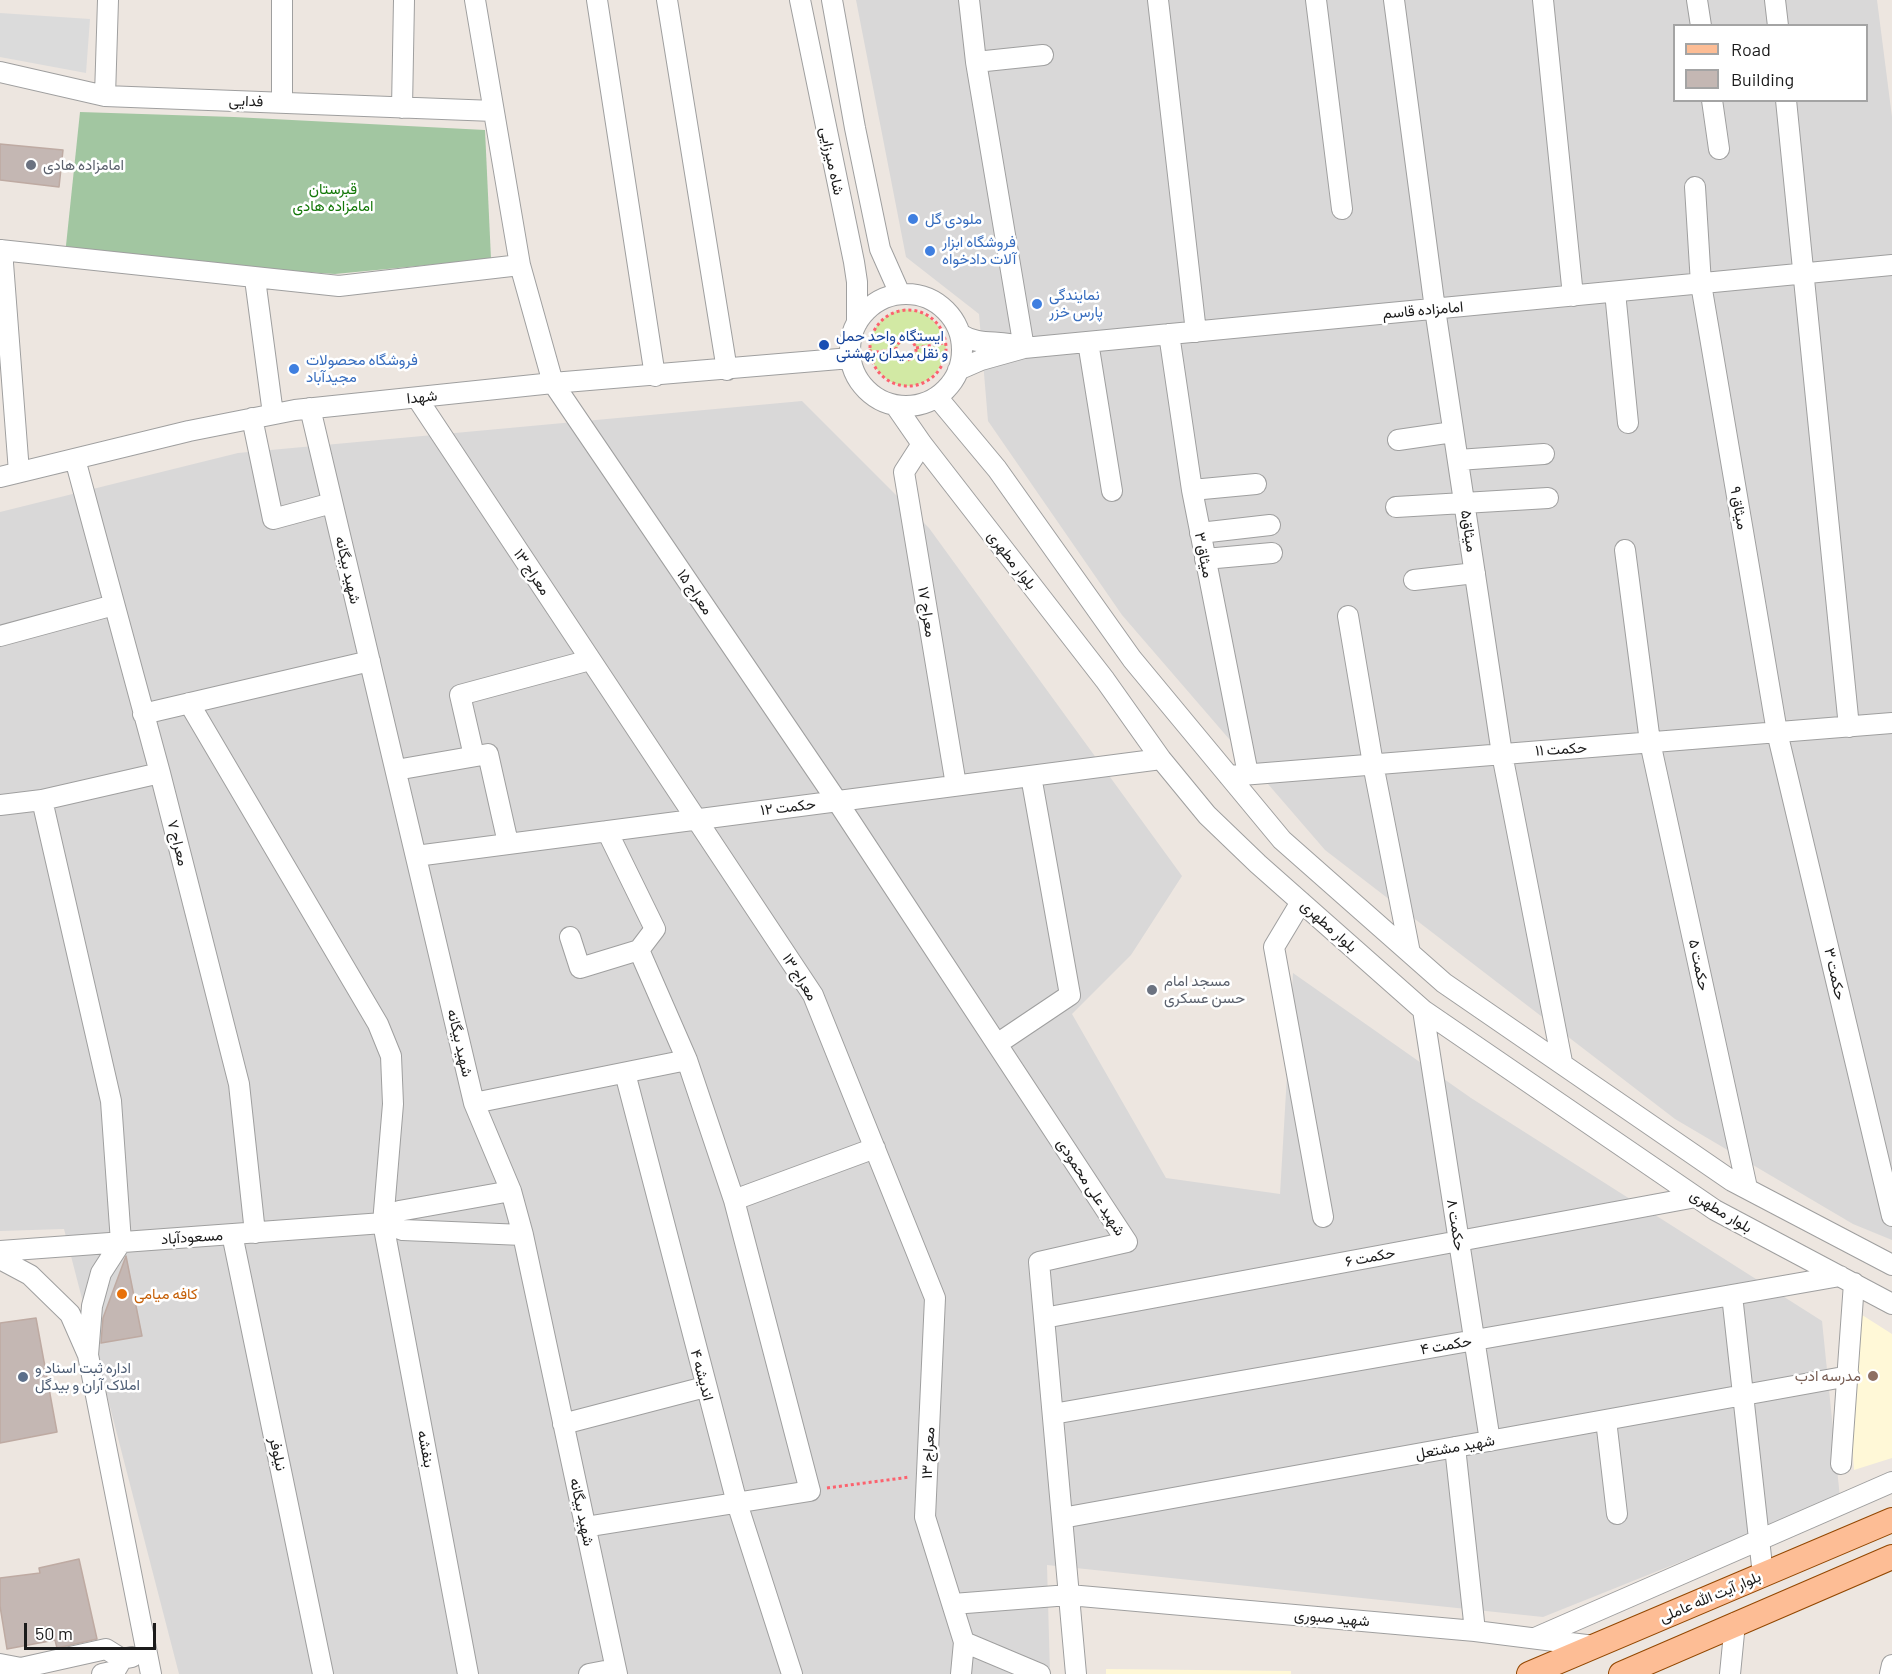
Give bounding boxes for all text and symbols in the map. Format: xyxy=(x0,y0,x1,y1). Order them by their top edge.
legend xyxy=(1673,24,1868,102)
text: Road xyxy=(1731,38,1771,60)
text: Building xyxy=(1731,68,1794,90)
street label: فدایی xyxy=(228,91,264,111)
street label: شاه میرزایی xyxy=(816,125,848,197)
place label: امامزاده هادی xyxy=(43,156,124,174)
marker: امامزاده هادی xyxy=(24,158,38,172)
park label: قبرستان امامزاده هادی xyxy=(293,180,373,215)
place label: ملودی گل xyxy=(925,210,982,228)
marker: ملودی گل xyxy=(906,212,920,226)
place label: فروشگاه ابزار آلات دادخواه xyxy=(942,233,1016,268)
marker: فروشگاه ابزار آلات دادخواه xyxy=(923,244,937,258)
place label: نمایندگی پارس خزر xyxy=(1049,286,1103,321)
marker: نمایندگی پارس خزر xyxy=(1030,297,1044,311)
street label: امامزاده قاسم xyxy=(1382,298,1464,322)
place label: ایستگاه واحد حمل و نقل میدان بهشتی xyxy=(836,327,948,362)
marker: ایستگاه واحد حمل و نقل میدان بهشتی xyxy=(817,338,831,352)
place label: فروشگاه محصولات مجیدآباد xyxy=(306,351,418,386)
marker: فروشگاه محصولات مجیدآباد xyxy=(287,362,301,376)
street label: شهدا xyxy=(406,386,438,408)
street label: میثاق ۹ xyxy=(1726,485,1752,531)
street label: میثاق۵ xyxy=(1457,509,1481,553)
street label: بلوار مطهری xyxy=(984,527,1040,593)
street label: میثاق ۳ xyxy=(1191,531,1217,579)
street label: شهید بیگانه xyxy=(331,534,365,606)
street label: معراج ۱۳ xyxy=(510,545,554,599)
street label: معراج ۱۵ xyxy=(673,566,717,618)
street label: معراج ۱۷ xyxy=(914,585,940,639)
street label: حکمت ۱۱ xyxy=(1534,738,1588,760)
street label: حکمت ۱۲ xyxy=(759,795,817,819)
street label: معراج ۷ xyxy=(164,818,192,868)
street label: بلوار مطهری xyxy=(1297,896,1361,956)
street label: حکمت ۵ xyxy=(1685,938,1713,992)
street label: حکمت ۳ xyxy=(1820,946,1850,1002)
street label: معراج ۱۳ xyxy=(779,950,821,1004)
place label: مسجد امام حسن عسکری xyxy=(1164,972,1245,1007)
marker: مسجد امام حسن عسکری xyxy=(1145,983,1159,997)
street label: شهید بیگانه xyxy=(443,1007,477,1079)
street label: شهید علی محمودی xyxy=(1053,1135,1129,1239)
street label: بلوار مطهری xyxy=(1687,1185,1755,1237)
street label: حکمت ۸ xyxy=(1443,1198,1469,1252)
street label: مسعودآباد xyxy=(160,1226,224,1248)
street label: حکمت ۶ xyxy=(1343,1243,1397,1271)
place label: کافه میامی xyxy=(134,1285,198,1303)
marker: کافه میامی xyxy=(115,1287,129,1301)
street label: حکمت ۴ xyxy=(1419,1332,1473,1358)
street label: اندیشه ۴ xyxy=(687,1347,717,1403)
place label: اداره ثبت اسناد و املاک آران و بیدگل xyxy=(35,1359,140,1394)
place label: مدرسه ادب xyxy=(1795,1367,1861,1385)
marker: مدرسه ادب xyxy=(1866,1369,1880,1383)
marker: اداره ثبت اسناد و املاک آران و بیدگل xyxy=(16,1370,30,1384)
street label: معراج ۱۳ xyxy=(918,1427,938,1479)
street label: بنفشه xyxy=(414,1429,438,1469)
street label: شهید مشتعل xyxy=(1414,1431,1496,1463)
street label: نیلوفر xyxy=(266,1436,290,1472)
street label: شهید بیگانه xyxy=(566,1476,598,1548)
street label: بلوار آیت‌ الله عاملی xyxy=(1656,1567,1764,1627)
street label: شهید صبوری xyxy=(1293,1606,1371,1630)
scale bar xyxy=(27,1611,159,1649)
text: 50 m xyxy=(35,1622,73,1644)

